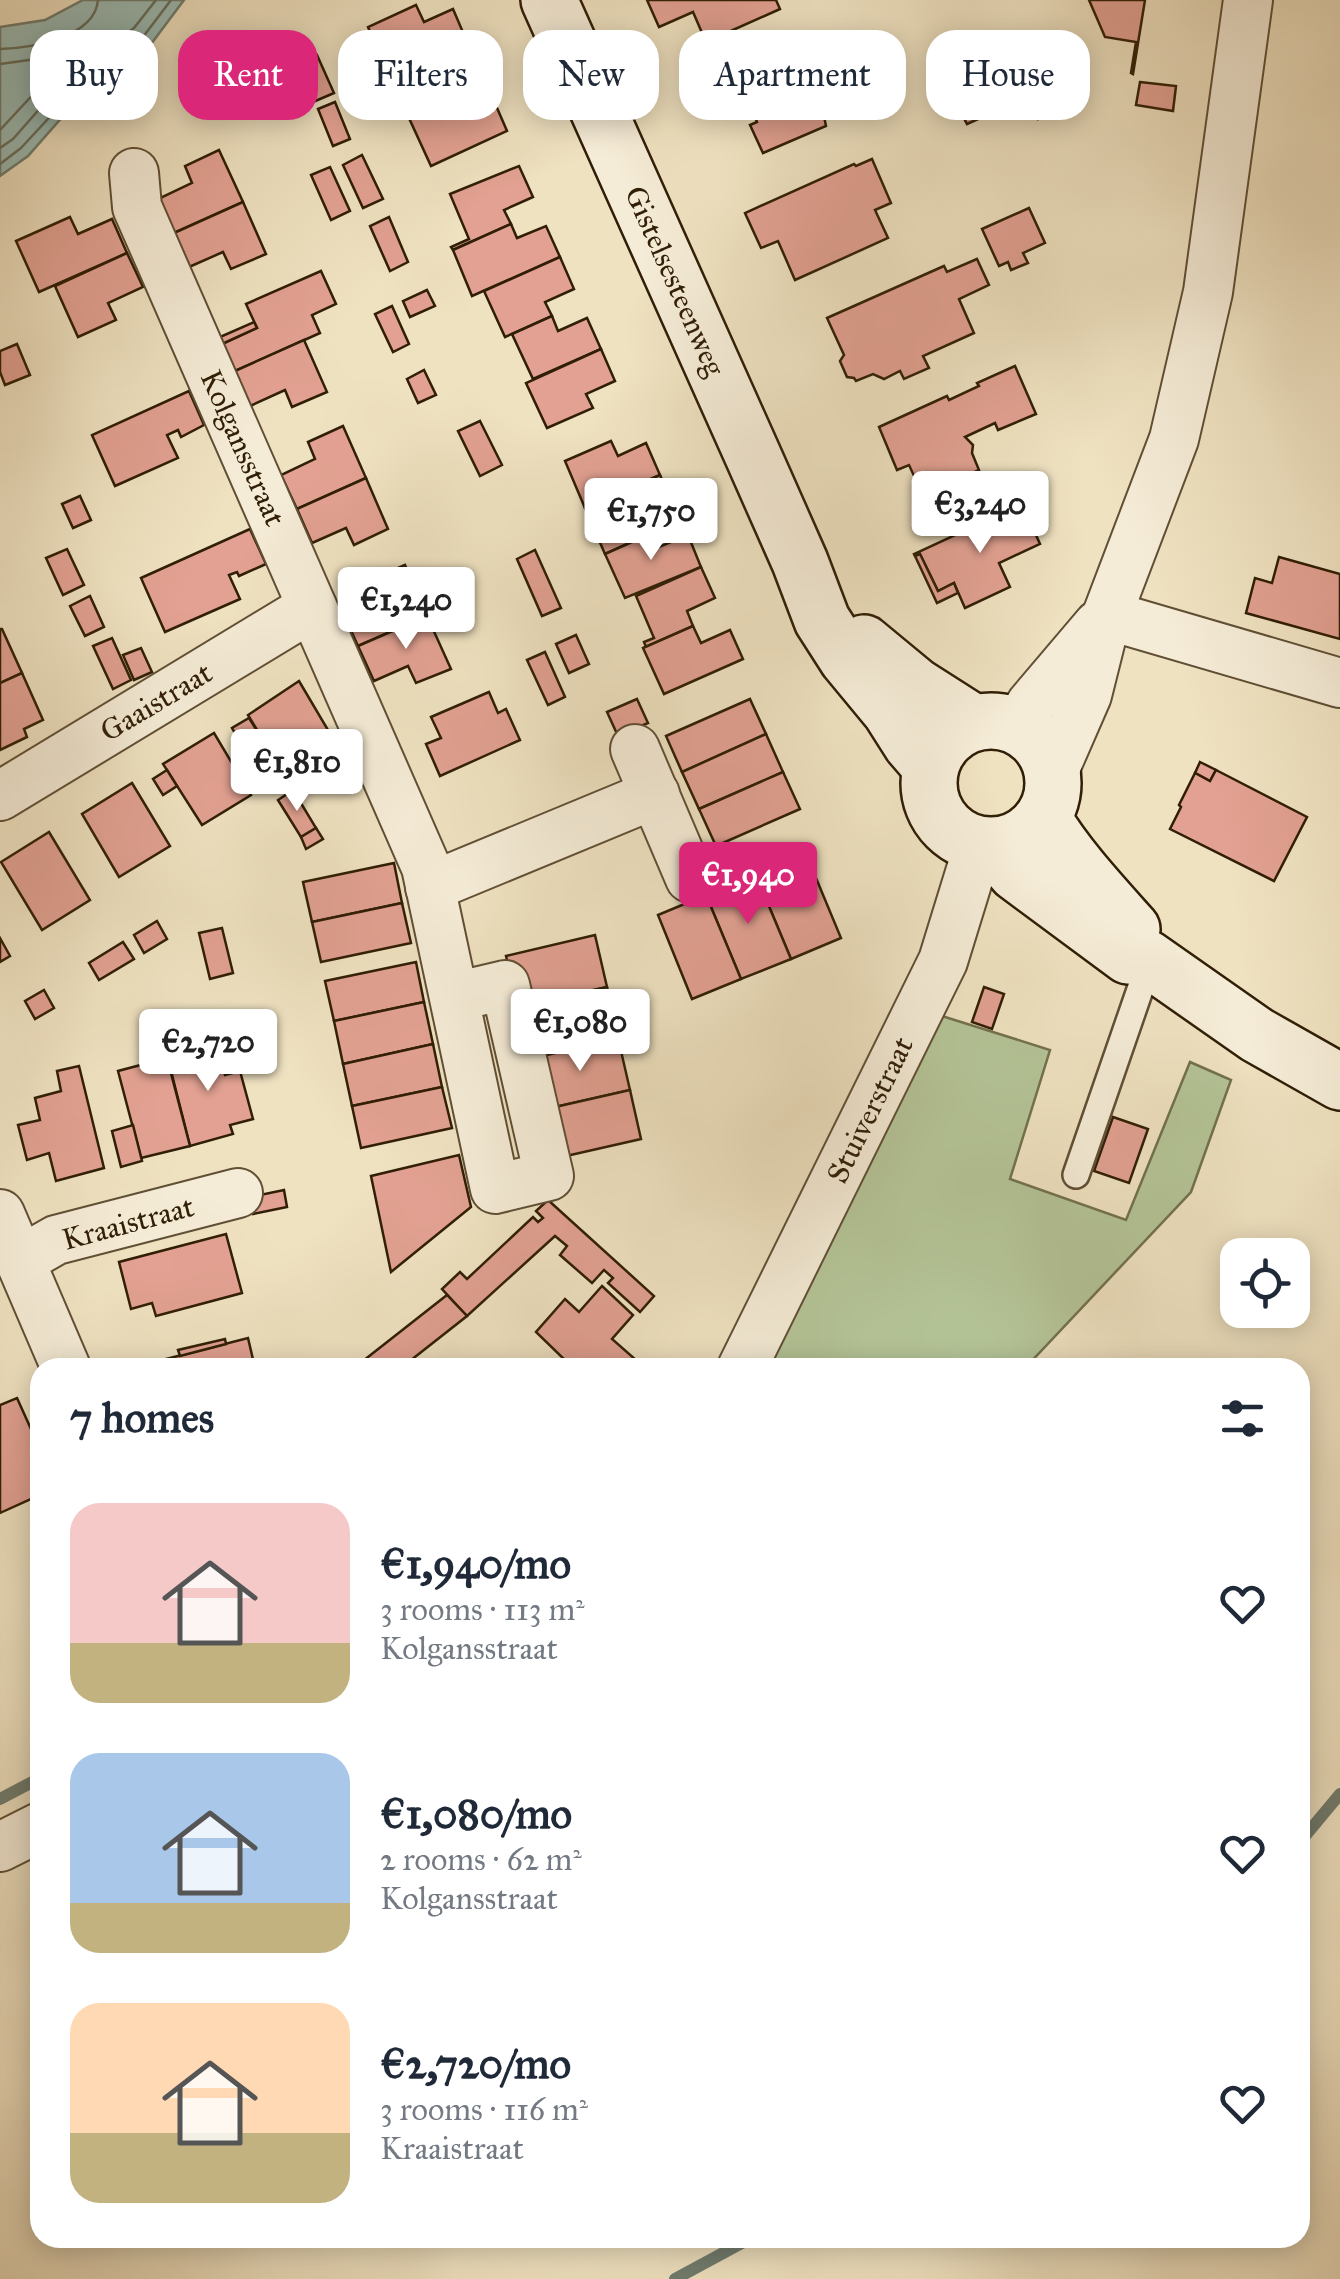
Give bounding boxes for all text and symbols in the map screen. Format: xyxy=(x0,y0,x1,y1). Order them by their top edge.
chip: Buy xyxy=(30,30,158,120)
chip: Rent xyxy=(178,30,318,120)
chip: Filters xyxy=(338,30,503,120)
chip: New xyxy=(523,30,659,120)
chip: Apartment xyxy=(679,30,906,120)
chip: House xyxy=(926,30,1090,120)
street label: Gistelsesteenweg xyxy=(617,180,733,382)
street label: Kolgansstraat xyxy=(193,364,294,532)
pin: €3,240 xyxy=(899,471,1061,556)
pin: €1,750 xyxy=(570,478,732,563)
text: €3,240 xyxy=(934,484,1026,523)
text: €1,750 xyxy=(606,491,696,530)
pin: €1,240 xyxy=(325,567,487,652)
text: €1,240 xyxy=(360,580,452,619)
street label: Gaaistraat xyxy=(93,654,219,749)
pin: €1,810 xyxy=(216,729,378,814)
text: €1,810 xyxy=(253,742,341,781)
pin: €1,940 xyxy=(667,842,829,927)
text: €1,940 xyxy=(701,855,795,894)
pin: €1,080 xyxy=(499,989,661,1074)
text: €1,080 xyxy=(533,1002,627,1041)
pin: €2,720 xyxy=(127,1009,289,1094)
text: €2,720 xyxy=(161,1022,255,1061)
street label: Stuiverstraat xyxy=(819,1031,921,1189)
street label: Kraaistraat xyxy=(58,1188,198,1258)
map controls xyxy=(1220,1238,1310,1328)
button: locate xyxy=(1220,1238,1310,1328)
icon: filters xyxy=(1215,1391,1270,1446)
text: 7 homes xyxy=(70,1392,214,1444)
text: €1,940/mo xyxy=(380,1538,571,1590)
icon: home xyxy=(150,1543,270,1663)
icon: heart xyxy=(1215,1576,1270,1631)
text: 3 rooms · 113 m² xyxy=(380,1590,585,1629)
text: Kolgansstraat xyxy=(380,1629,558,1668)
text: €1,080/mo xyxy=(380,1788,572,1840)
icon: home xyxy=(150,1793,270,1913)
icon: heart xyxy=(1215,1826,1270,1881)
text: 2 rooms · 62 m² xyxy=(380,1840,582,1879)
text: Kolgansstraat xyxy=(380,1879,558,1918)
text: €2,720/mo xyxy=(380,2038,571,2090)
icon: home xyxy=(150,2043,270,2163)
icon: heart xyxy=(1215,2076,1270,2131)
text: 3 rooms · 116 m² xyxy=(380,2090,588,2129)
text: Kraaistraat xyxy=(380,2129,524,2168)

